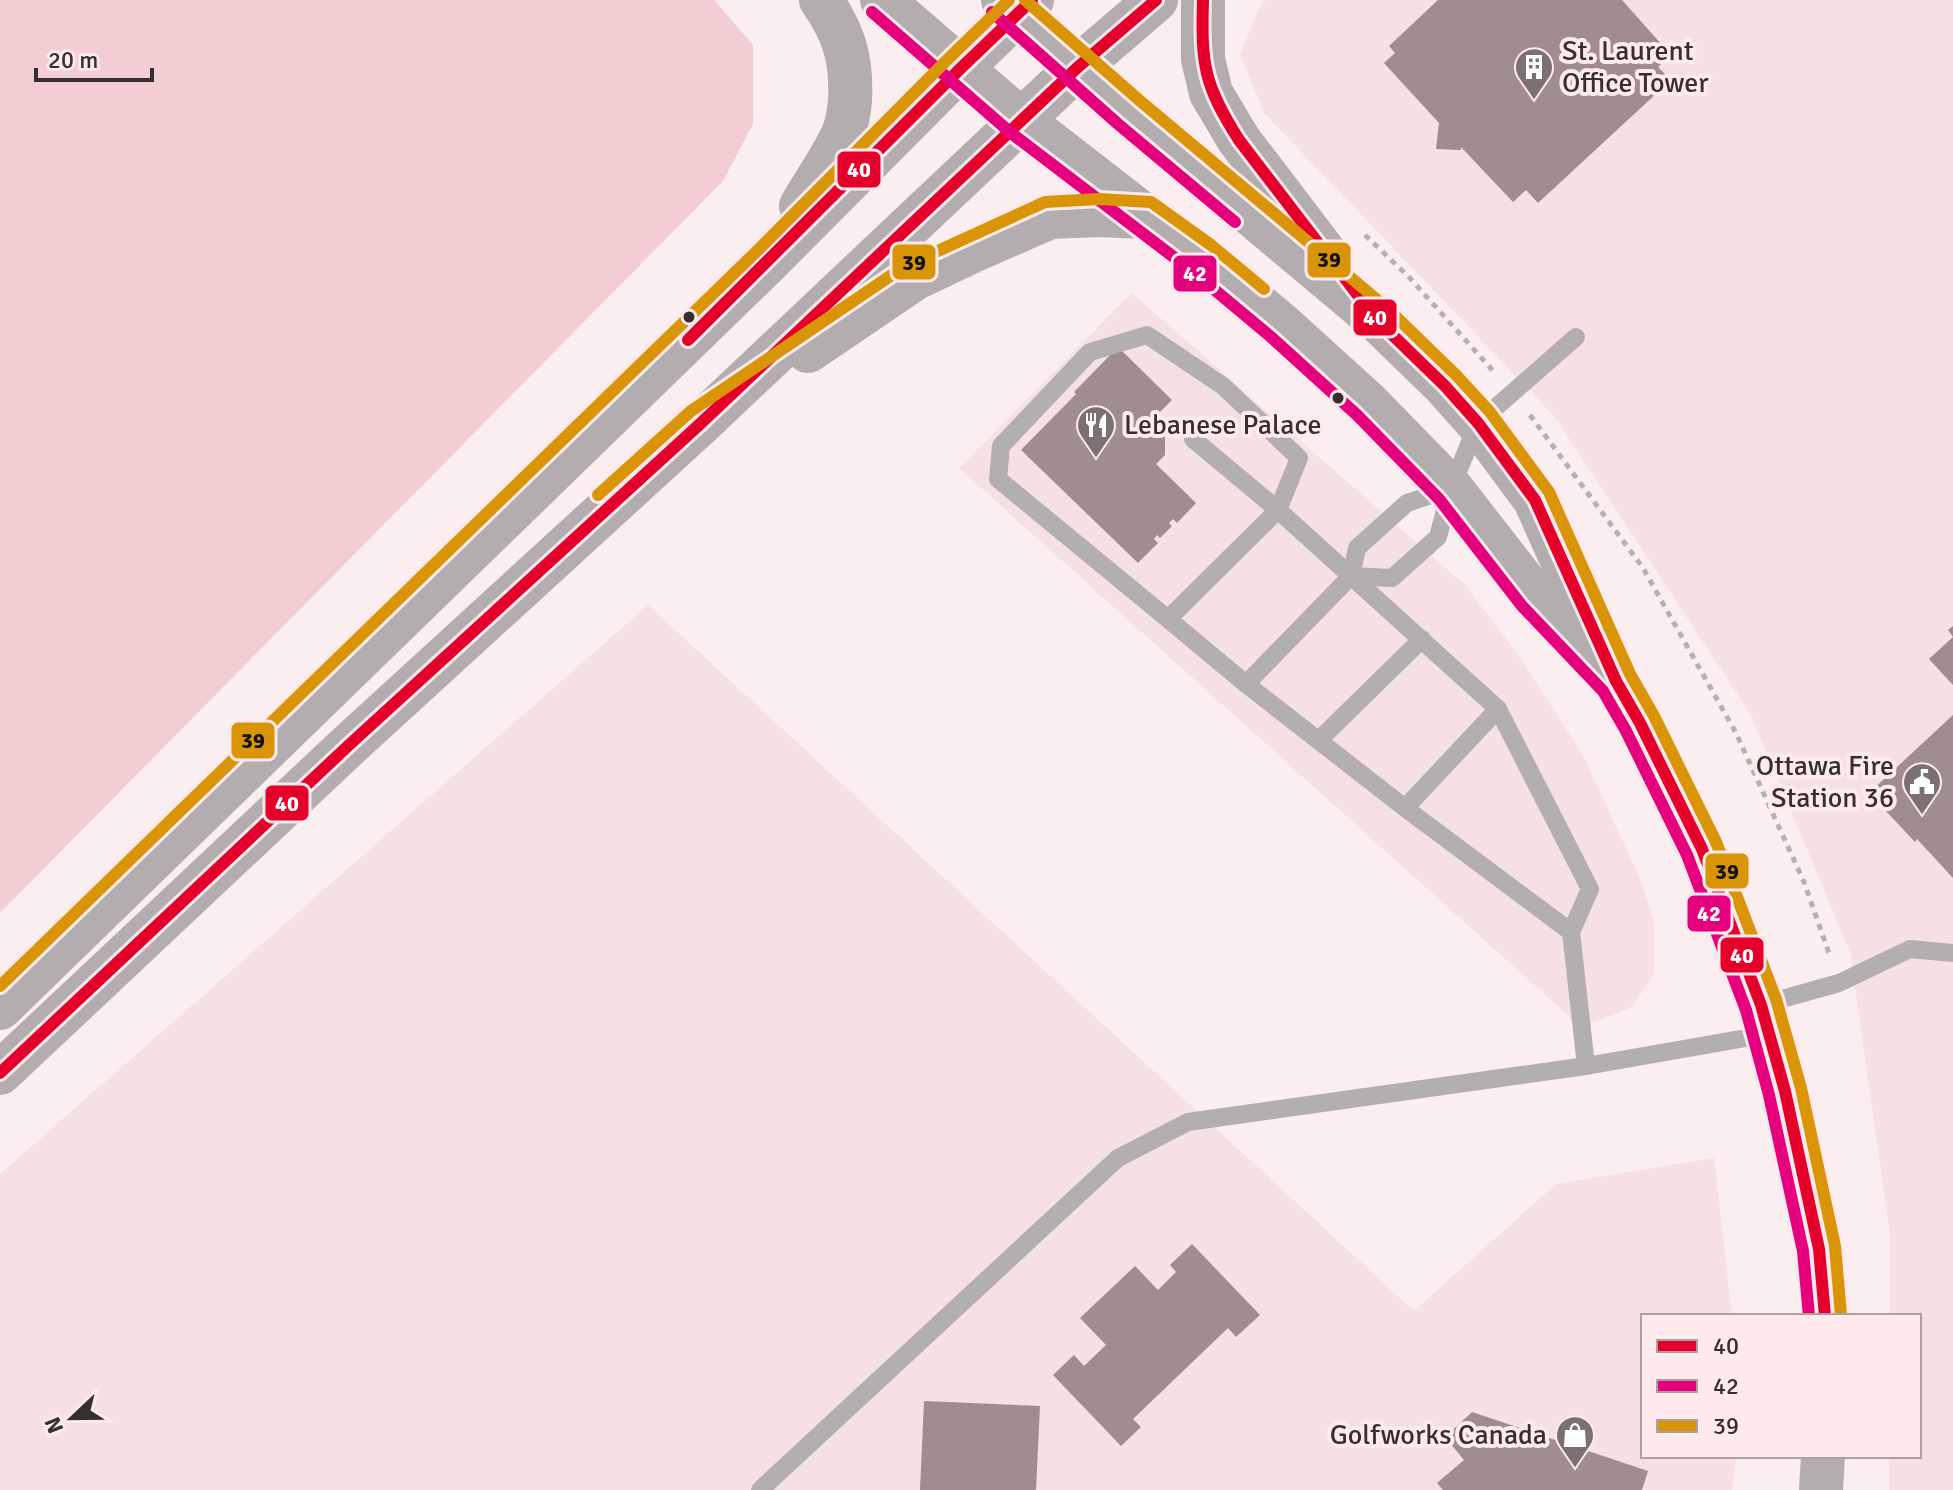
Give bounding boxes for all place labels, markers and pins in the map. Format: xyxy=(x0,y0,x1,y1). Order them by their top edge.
place label: St. Laurent Office Tower xyxy=(1562,34,1709,100)
building icon: St. Laurent Office Tower xyxy=(1513,46,1555,101)
unlabelled marker xyxy=(681,309,697,325)
unlabelled marker xyxy=(1330,390,1346,406)
restaurant icon: Lebanese Palace xyxy=(1075,404,1117,459)
place label: Lebanese Palace xyxy=(1124,408,1321,442)
place label: Ottawa Fire Station 36 xyxy=(1756,749,1894,815)
public building icon: Ottawa Fire Station 36 xyxy=(1901,761,1943,816)
shop icon: Golfworks Canada xyxy=(1554,1414,1596,1469)
place label: Golfworks Canada xyxy=(1330,1418,1547,1452)

